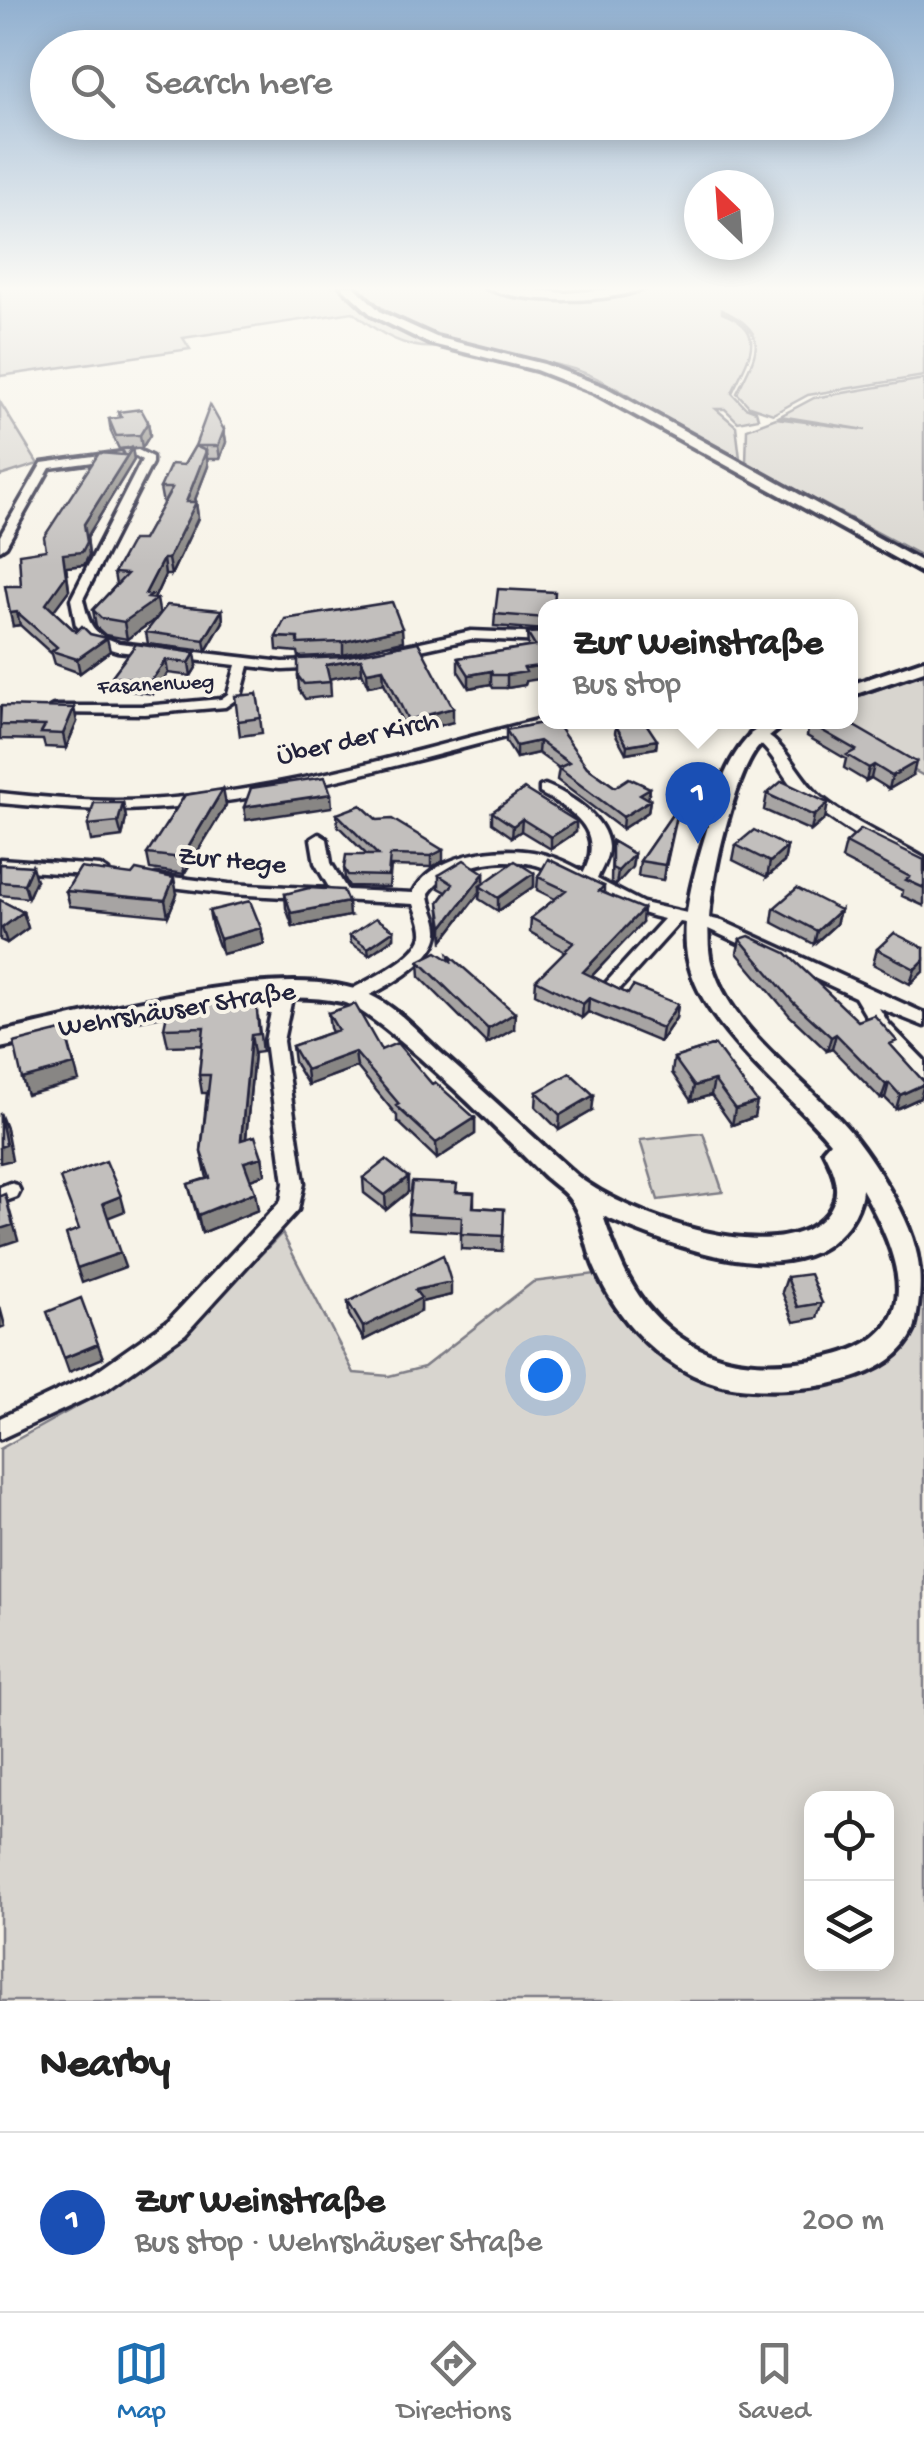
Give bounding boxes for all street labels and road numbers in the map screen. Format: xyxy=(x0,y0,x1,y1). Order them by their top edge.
street label: Fasanenweg xyxy=(96,670,215,702)
street label: Über der Kirch xyxy=(274,705,442,775)
street label: Zur Hege xyxy=(176,841,288,883)
street label: Wehrshäuser Straße xyxy=(56,976,299,1046)

